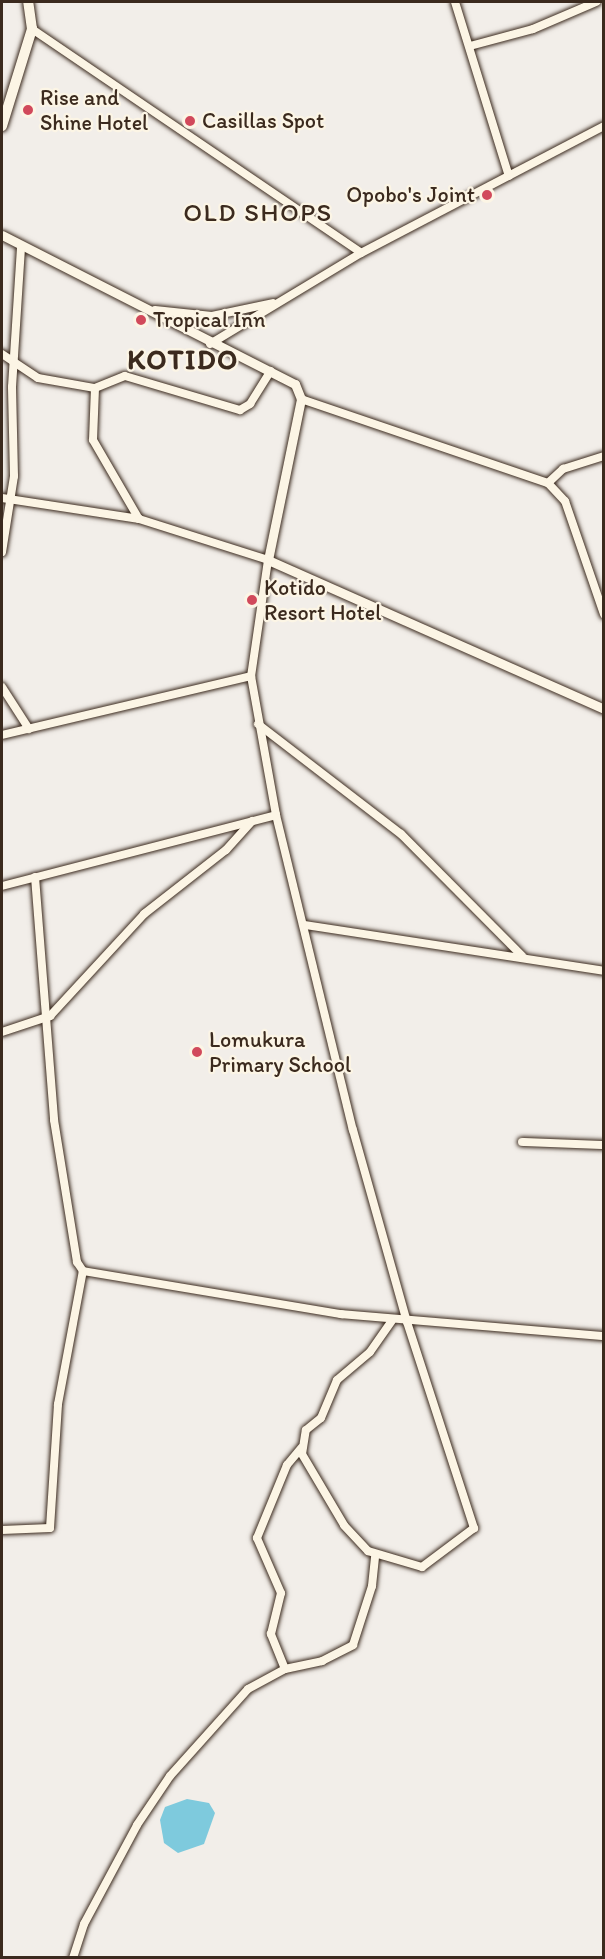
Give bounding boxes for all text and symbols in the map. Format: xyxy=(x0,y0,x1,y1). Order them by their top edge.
place label: Rise and Shine Hotel xyxy=(40,84,148,136)
marker: Rise and Shine Hotel xyxy=(21,103,35,117)
place label: Casillas Spot xyxy=(202,108,325,134)
marker: Casillas Spot xyxy=(183,114,197,128)
place label: Opobo's Joint xyxy=(347,182,475,208)
marker: Opobo's Joint xyxy=(480,188,494,202)
district label: OLD SHOPS xyxy=(183,197,333,229)
place label: Tropical Inn xyxy=(153,307,266,333)
marker: Tropical Inn xyxy=(134,313,148,327)
district label: KOTIDO xyxy=(129,342,237,376)
place label: Kotido Resort Hotel xyxy=(264,574,381,626)
marker: Kotido Resort Hotel xyxy=(245,593,259,607)
place label: Lomukura Primary School xyxy=(209,1026,351,1078)
marker: Lomukura Primary School xyxy=(190,1045,204,1059)

